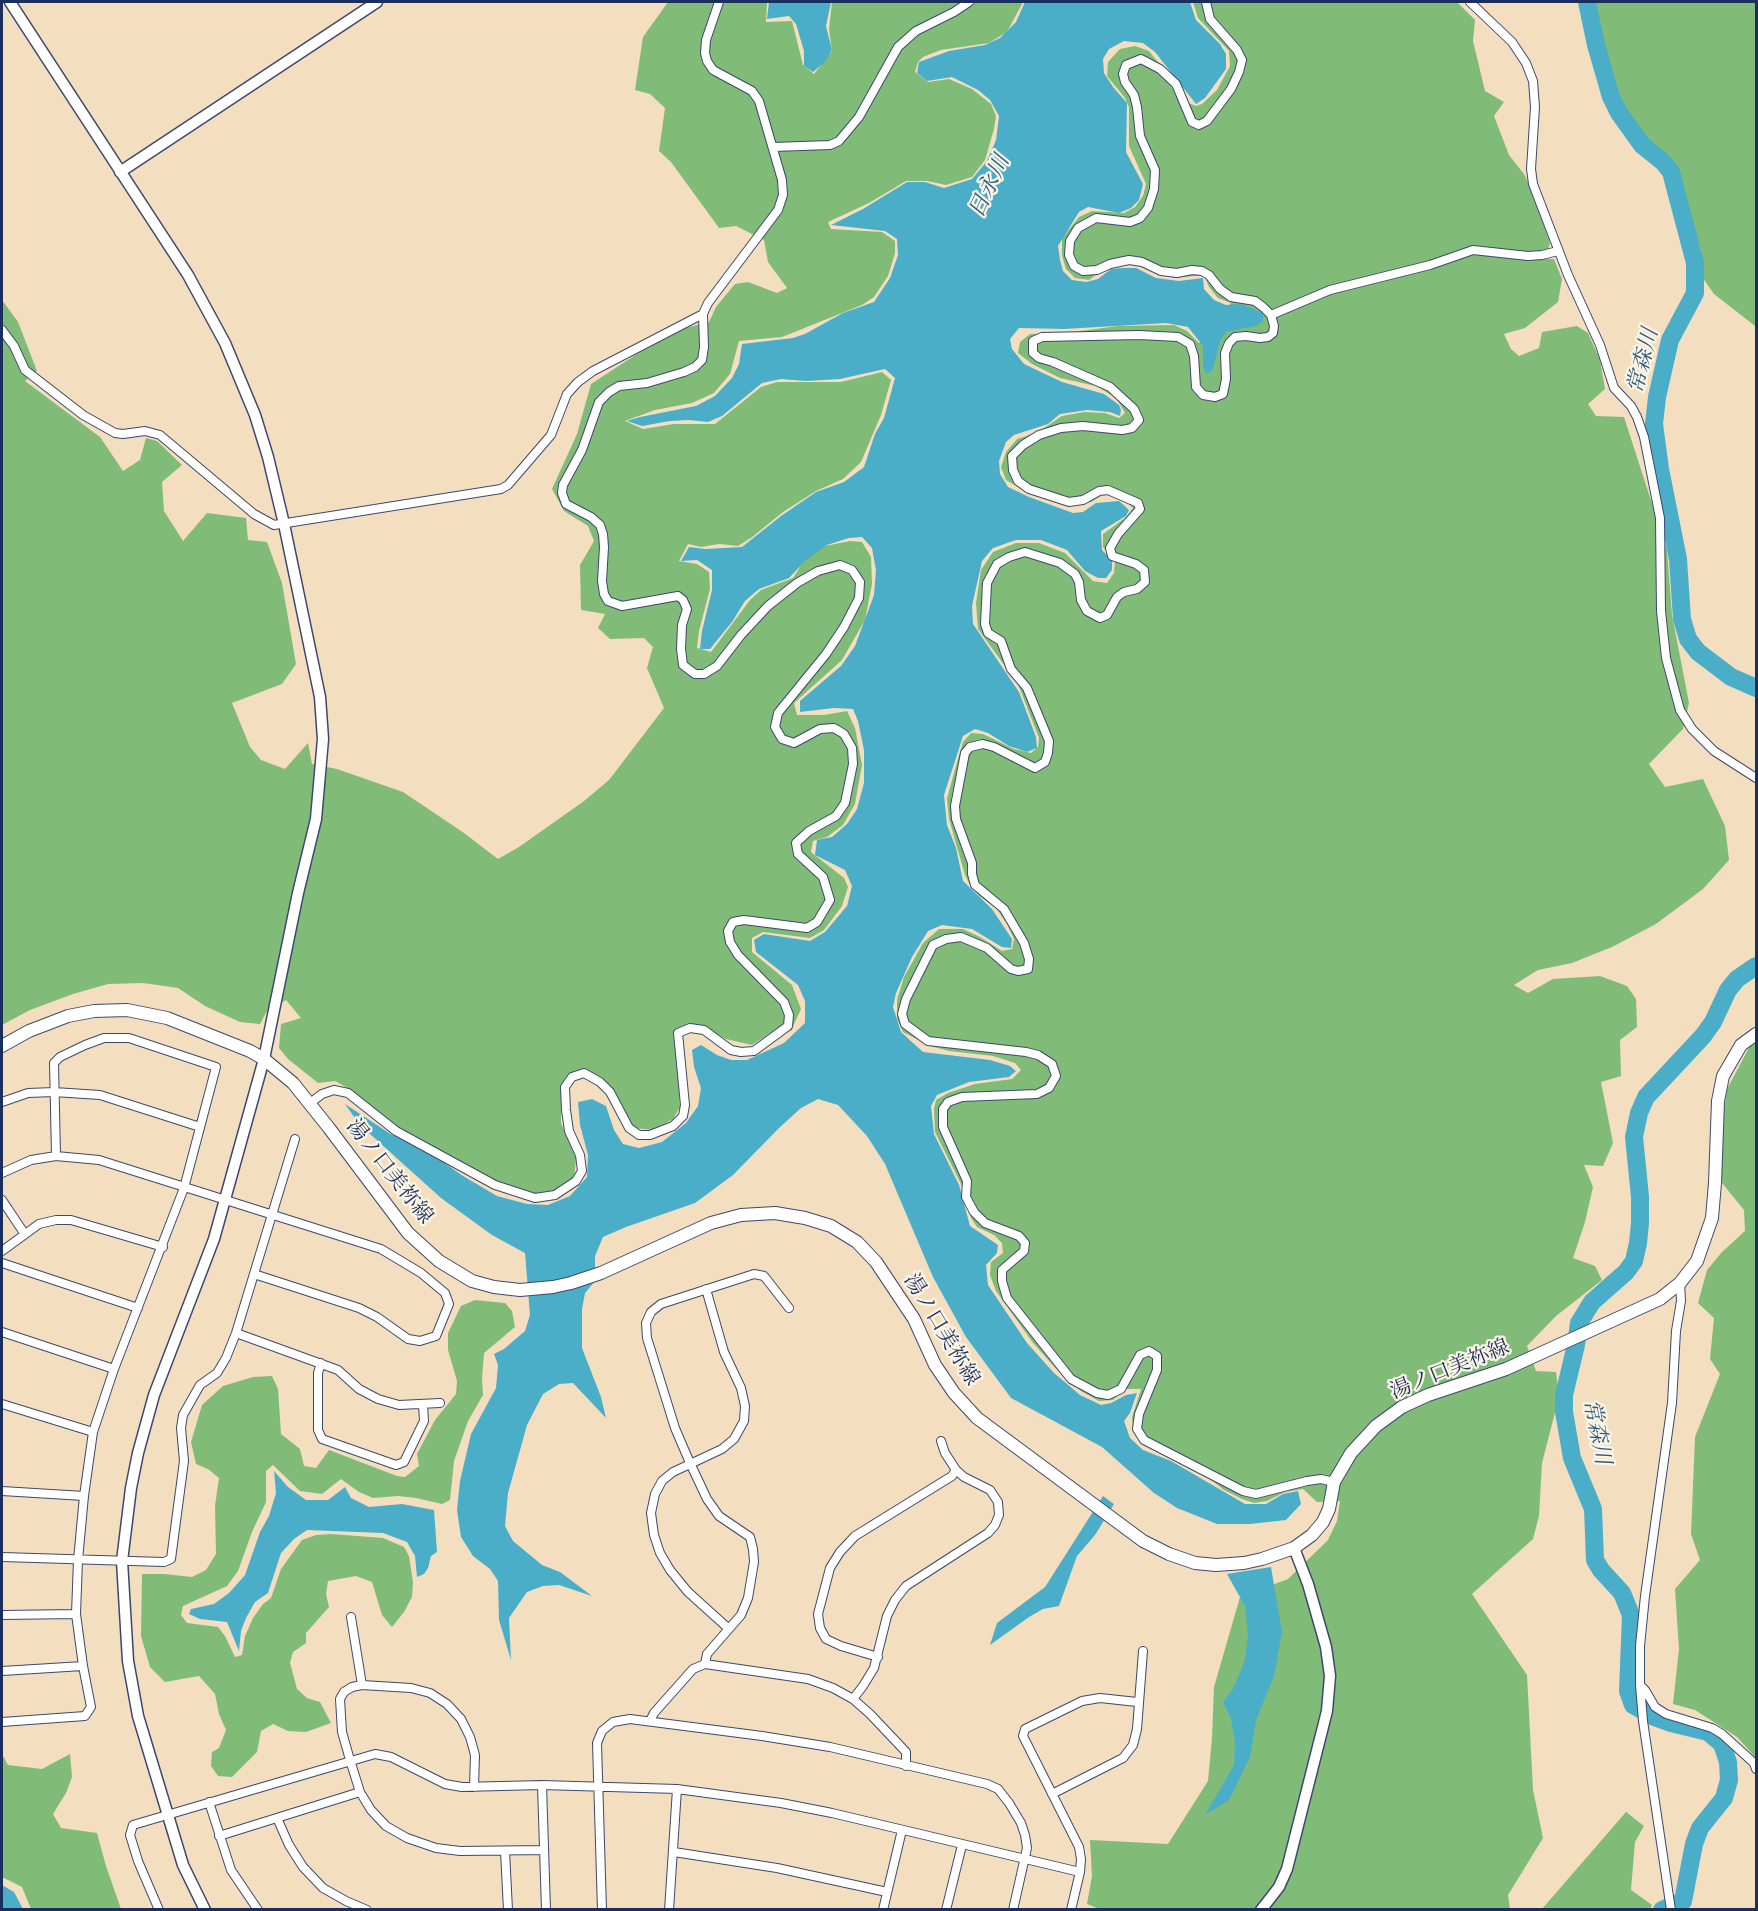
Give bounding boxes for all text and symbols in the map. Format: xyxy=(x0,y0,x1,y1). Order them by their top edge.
water label: 日永川 xyxy=(964,152,1016,222)
water label: 常森川 xyxy=(1623,326,1665,396)
street label: 湯ノ口美祢線 xyxy=(340,1115,438,1229)
street label: 湯ノ口美祢線 xyxy=(898,1270,984,1390)
street label: 湯ノ口美祢線 xyxy=(1387,1335,1513,1405)
water label: 常森川 xyxy=(1577,1397,1615,1467)

